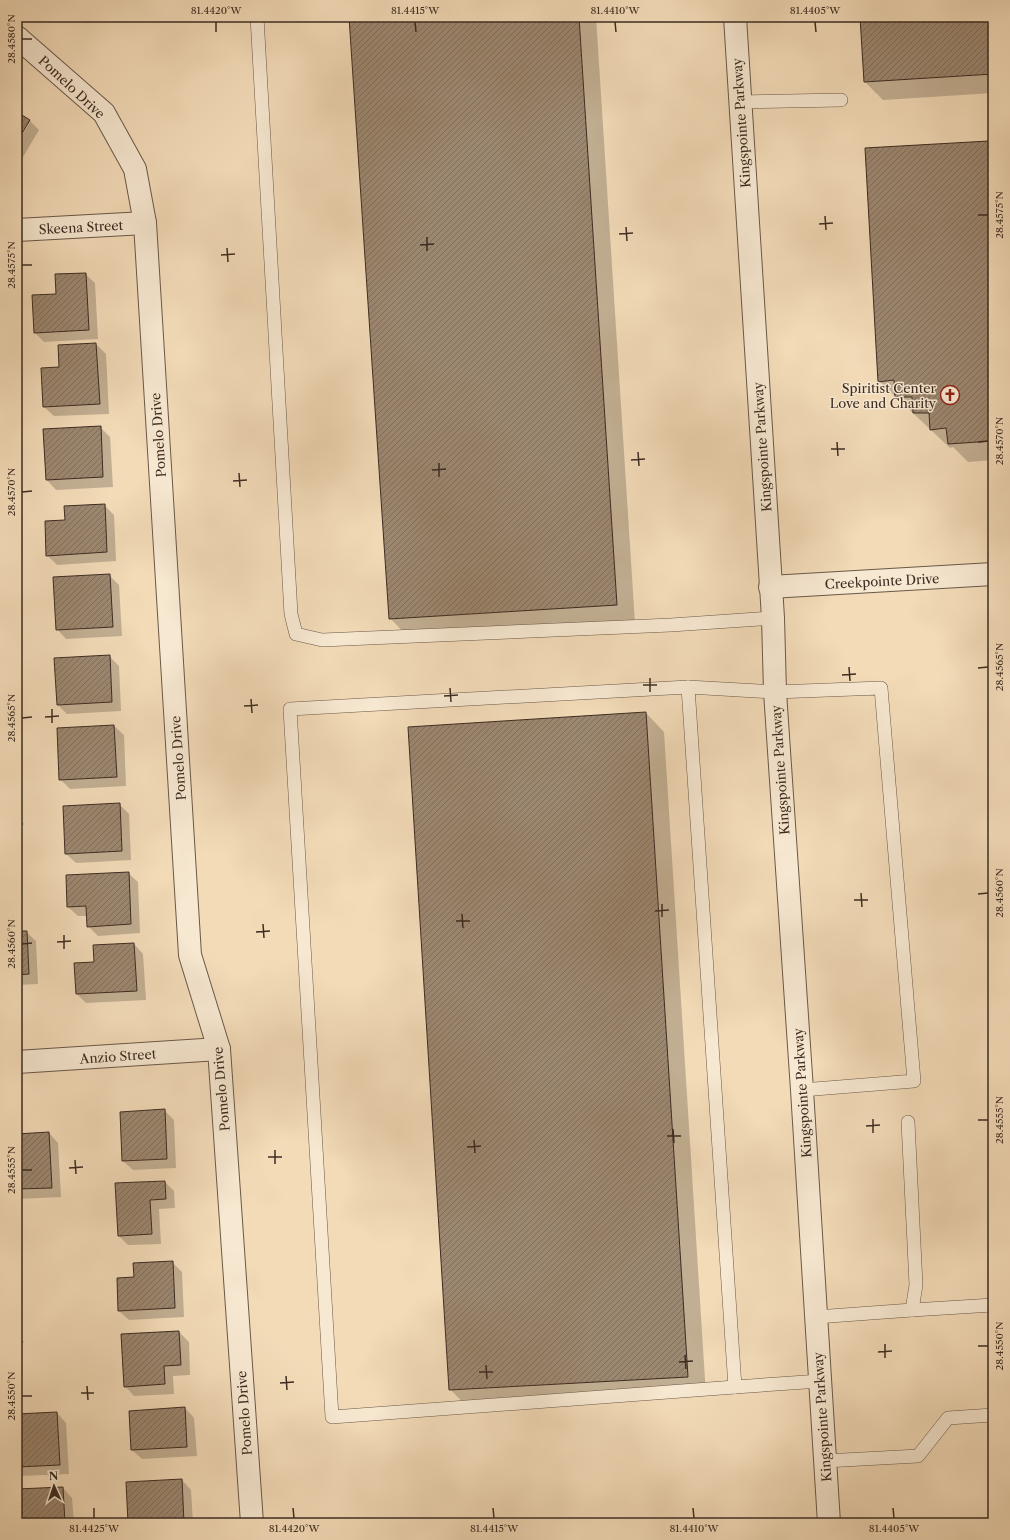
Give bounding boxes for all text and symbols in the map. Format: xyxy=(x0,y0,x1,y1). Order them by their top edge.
text: 81.4420°W xyxy=(191,4,242,17)
text: 81.4415°W xyxy=(391,4,440,17)
text: 81.4410°W xyxy=(590,4,641,17)
text: 81.4405°W xyxy=(790,4,841,17)
text: 28.4580°N xyxy=(5,14,18,64)
street label: Pomelo Drive xyxy=(36,52,108,122)
street label: Kingspointe Parkway xyxy=(728,57,754,189)
text: 28.4575°N xyxy=(993,191,1006,239)
street label: Skeena Street xyxy=(38,217,124,237)
text: 28.4575°N xyxy=(5,241,18,289)
place label: Spiritist Center Love and Charity xyxy=(830,380,937,411)
street label: Kingspointe Parkway xyxy=(749,381,775,513)
church icon: Spiritist Center Love and Charity xyxy=(939,384,961,406)
street label: Pomelo Drive xyxy=(147,392,169,478)
text: 28.4570°N xyxy=(993,417,1006,465)
text: 28.4570°N xyxy=(5,468,18,516)
street label: Creekpointe Drive xyxy=(824,570,940,592)
text: 28.4565°N xyxy=(993,643,1006,691)
text: 28.4565°N xyxy=(5,694,18,742)
street label: Kingspointe Parkway xyxy=(767,704,793,836)
street label: Pomelo Drive xyxy=(167,715,189,801)
text: 28.4560°N xyxy=(993,868,1006,918)
text: 28.4560°N xyxy=(5,919,18,969)
street label: Kingspointe Parkway xyxy=(789,1027,815,1159)
street label: Anzio Street xyxy=(78,1045,157,1067)
street label: Pomelo Drive xyxy=(209,1046,233,1132)
text: 28.4555°N xyxy=(993,1096,1006,1144)
text: 28.4555°N xyxy=(5,1146,18,1194)
text: 28.4550°N xyxy=(993,1322,1006,1370)
street label: Kingspointe Parkway xyxy=(809,1351,835,1483)
street label: Pomelo Drive xyxy=(233,1370,255,1456)
text: 28.4550°N xyxy=(5,1372,18,1420)
north arrow xyxy=(34,1466,74,1506)
text: N xyxy=(48,1469,59,1483)
text: 81.4425°W xyxy=(69,1522,120,1535)
text: 81.4420°W xyxy=(269,1522,320,1535)
text: 81.4415°W xyxy=(470,1522,519,1535)
text: 81.4410°W xyxy=(669,1522,720,1535)
text: 81.4405°W xyxy=(869,1522,920,1535)

